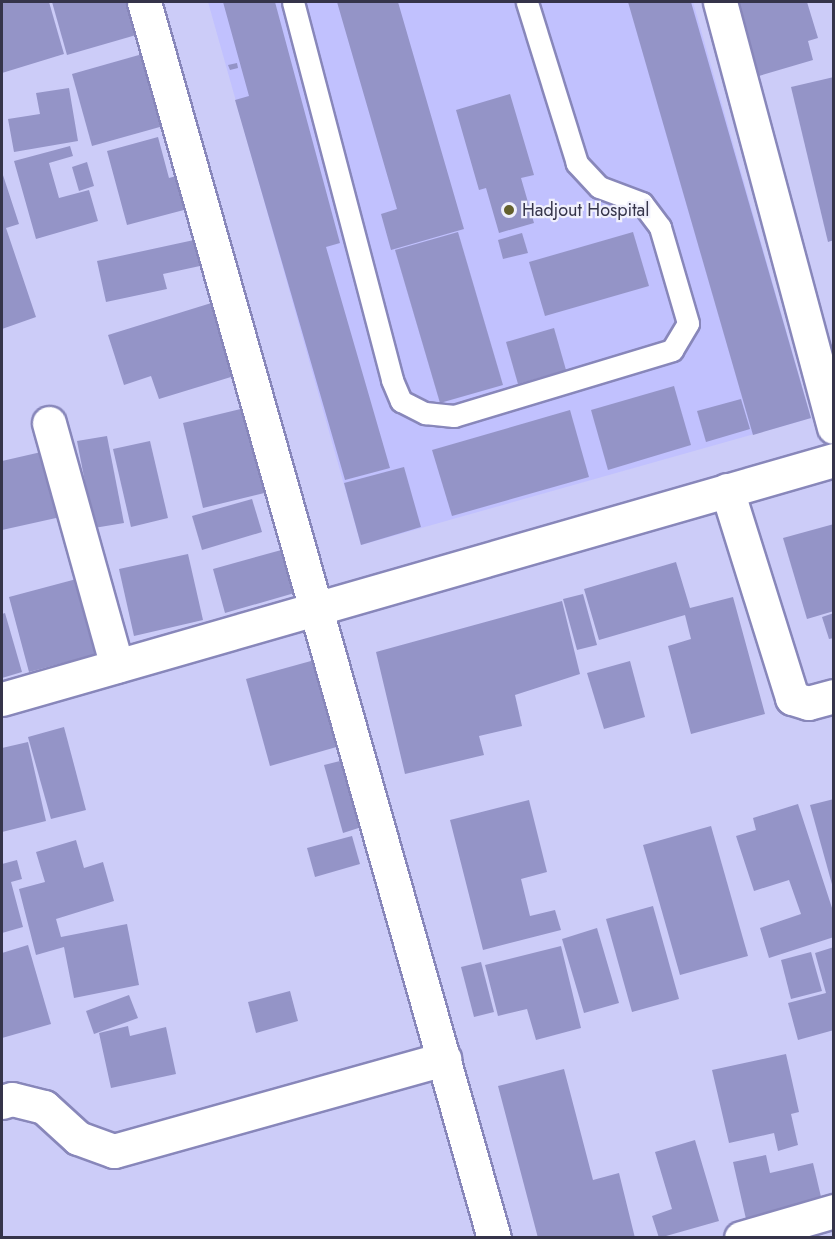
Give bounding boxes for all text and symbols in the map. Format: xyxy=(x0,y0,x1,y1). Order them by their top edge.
place label: Hadjout Hospital xyxy=(522,199,649,221)
marker: Hadjout Hospital xyxy=(500,201,518,219)

